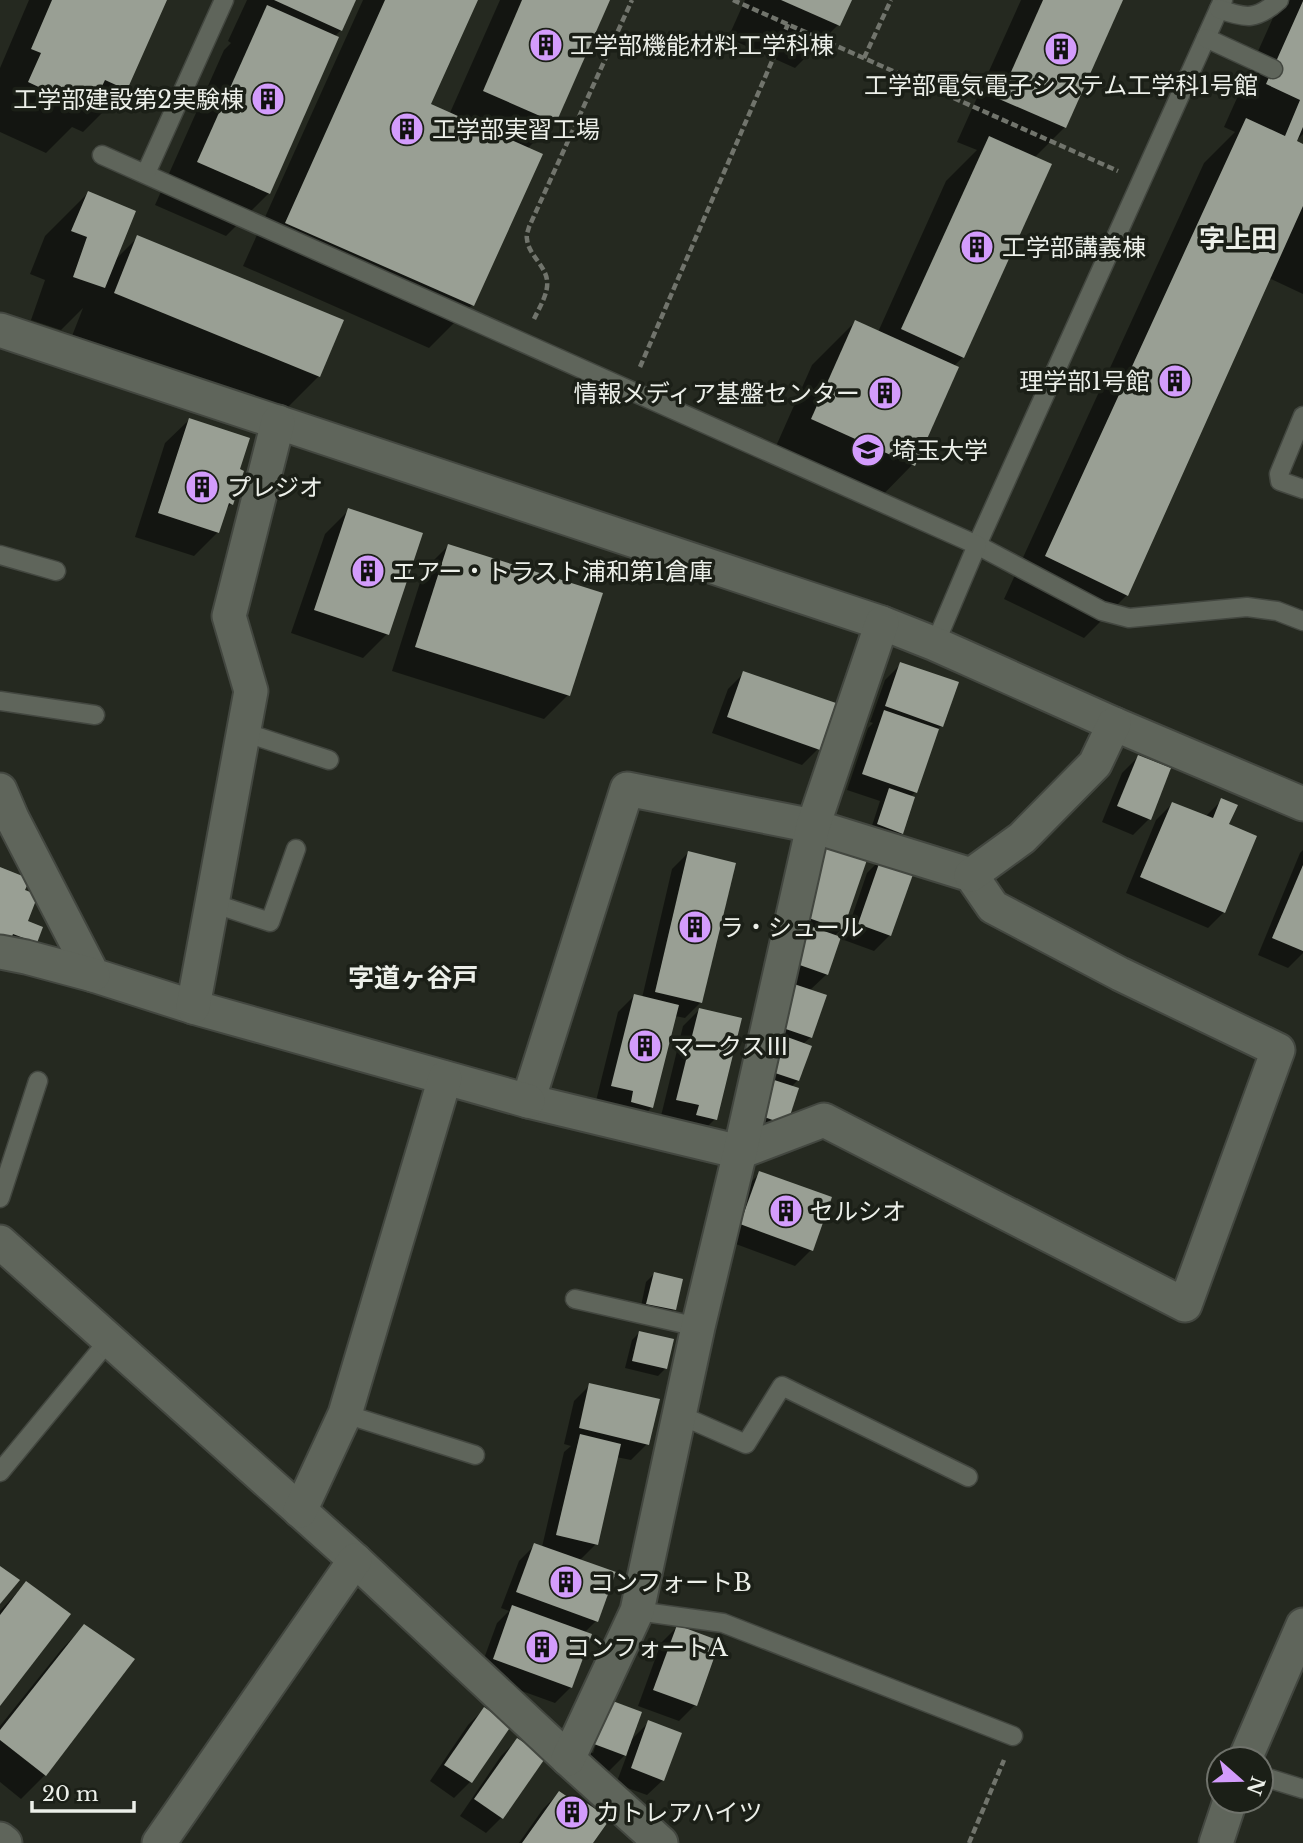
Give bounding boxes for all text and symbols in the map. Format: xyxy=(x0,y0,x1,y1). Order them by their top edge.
building icon: 工学部機能材料工学科棟 xyxy=(527,26,565,64)
building icon: 工学部電気電子システム工学科1号館 xyxy=(1042,30,1080,68)
place label: 工学部機能材料工学科棟 xyxy=(570,31,834,60)
place label: 工学部電気電子システム工学科1号館 xyxy=(864,71,1258,100)
building icon: 工学部建設第2実験棟 xyxy=(249,80,287,118)
place label: 工学部建設第2実験棟 xyxy=(13,85,244,114)
building icon: 工学部実習工場 xyxy=(388,110,426,148)
place label: 工学部実習工場 xyxy=(432,115,600,144)
district label: 字上田 xyxy=(1199,223,1277,255)
building icon: 工学部講義棟 xyxy=(958,228,996,266)
place label: 工学部講義棟 xyxy=(1002,233,1146,262)
building icon: 理学部1号館 xyxy=(1156,362,1194,400)
place label: 理学部1号館 xyxy=(1019,367,1150,396)
building icon: 情報メディア基盤センター xyxy=(866,374,904,412)
place label: 情報メディア基盤センター xyxy=(574,379,860,408)
school or university icon: 埼玉大学 xyxy=(849,431,887,469)
place label: 埼玉大学 xyxy=(892,436,988,465)
building icon: プレジオ xyxy=(183,468,221,506)
place label: プレジオ xyxy=(227,473,323,502)
building icon: エアー・トラスト浦和第1倉庫 xyxy=(349,552,387,590)
place label: エアー・トラスト浦和第1倉庫 xyxy=(392,557,713,586)
building icon: ラ・シュール xyxy=(676,908,714,946)
place label: ラ・シュール xyxy=(720,913,864,942)
district label: 字道ヶ谷戸 xyxy=(348,962,478,994)
building icon: マークスⅢ xyxy=(626,1027,664,1065)
place label: マークスⅢ xyxy=(670,1032,789,1061)
building icon: セルシオ xyxy=(767,1192,805,1230)
place label: セルシオ xyxy=(810,1197,906,1226)
building icon: コンフォートB xyxy=(547,1563,585,1601)
place label: コンフォートB xyxy=(590,1568,752,1597)
building icon: コンフォートA xyxy=(523,1628,561,1666)
place label: コンフォートA xyxy=(566,1633,728,1662)
north arrow xyxy=(1205,1745,1275,1815)
scale bar xyxy=(32,1770,133,1814)
text: N xyxy=(1242,1773,1269,1798)
text: 20 m xyxy=(42,1781,99,1807)
building icon: カトレアハイツ xyxy=(553,1793,591,1831)
place label: カトレアハイツ xyxy=(596,1798,763,1827)

